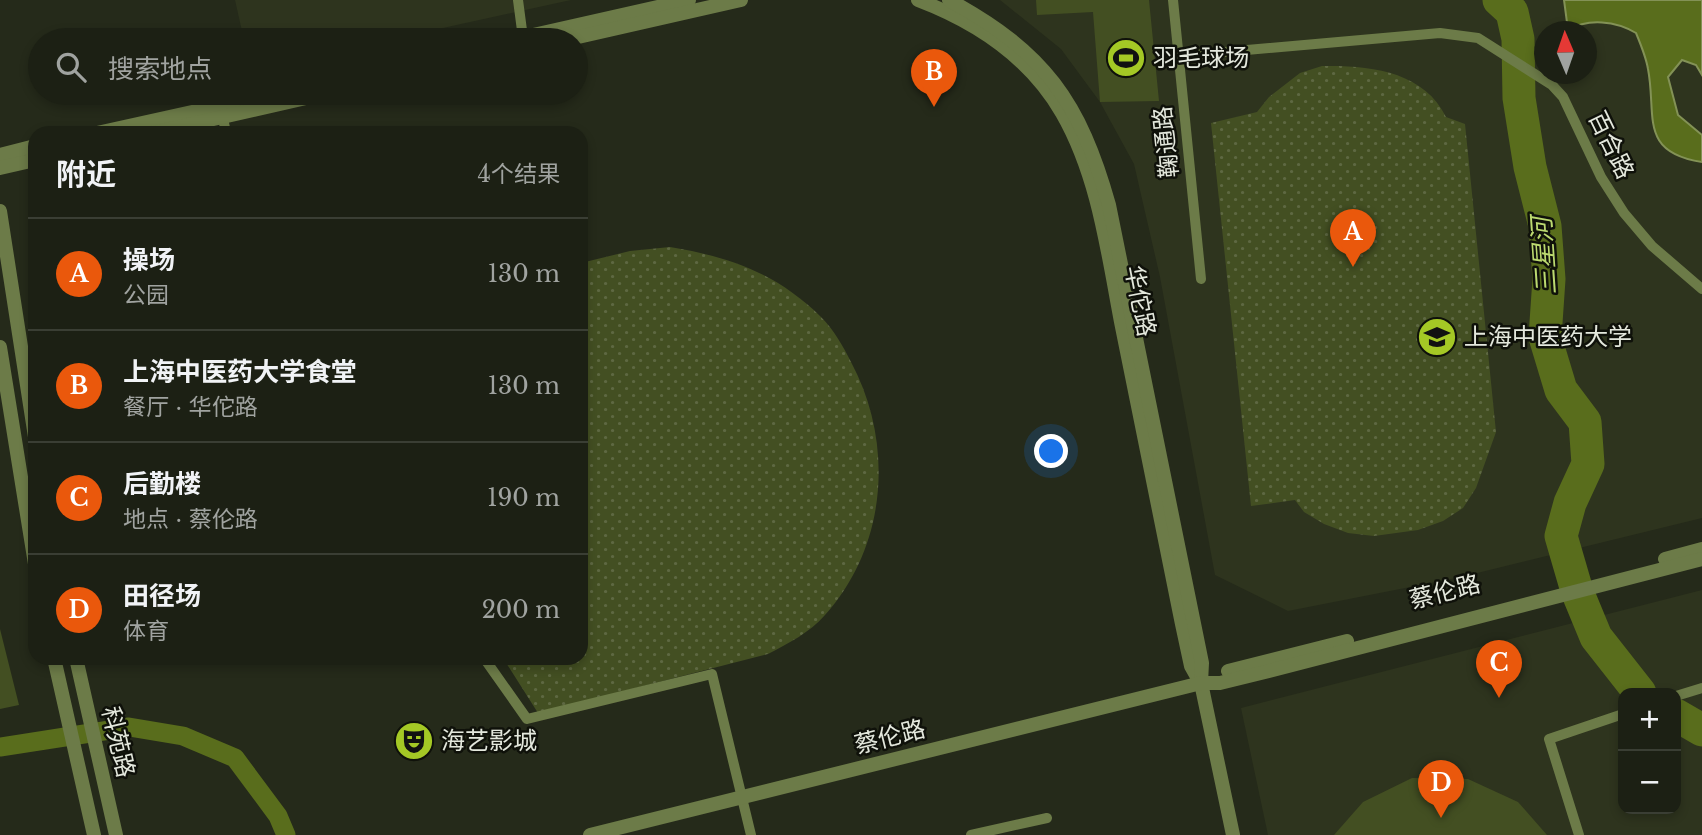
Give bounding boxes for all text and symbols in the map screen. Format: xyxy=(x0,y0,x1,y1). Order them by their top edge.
north arrow xyxy=(1534,21,1597,84)
search box xyxy=(28,28,588,105)
sports icon: 羽毛球场 xyxy=(1105,37,1147,79)
place label: 羽毛球场 xyxy=(1153,43,1249,72)
icon: search xyxy=(52,48,90,86)
pin: B xyxy=(911,49,957,107)
text: 搜索地点 xyxy=(108,53,212,85)
street label: 鞠通路 xyxy=(1147,105,1184,179)
street label: 百合路 xyxy=(1583,106,1640,183)
text: 附近 xyxy=(56,156,116,193)
text: 4个结果 xyxy=(478,160,560,188)
pin: A xyxy=(1330,209,1376,267)
water label: 三星河 xyxy=(1525,211,1563,296)
text: 操场 xyxy=(123,244,175,276)
text: A xyxy=(70,260,88,288)
text: 130 m xyxy=(488,260,560,288)
street label: 华佗路 xyxy=(1119,263,1162,339)
text: 公园 xyxy=(123,281,169,309)
school or university icon: 上海中医药大学 xyxy=(1416,316,1458,358)
place label: 上海中医药大学 xyxy=(1464,322,1632,351)
text: 上海中医药大学食堂 xyxy=(123,356,357,388)
text: B xyxy=(70,372,88,400)
text: 130 m xyxy=(488,372,560,400)
text: 餐厅 · 华佗路 xyxy=(123,393,258,421)
your location xyxy=(1034,434,1068,468)
text: 后勤楼 xyxy=(123,468,201,500)
text: C xyxy=(70,484,88,512)
text: 190 m xyxy=(487,484,560,512)
text: 地点 · 蔡伦路 xyxy=(123,505,258,533)
street label: 蔡伦路 xyxy=(1406,569,1483,614)
text: 田径场 xyxy=(123,580,201,612)
text: D xyxy=(68,596,90,624)
text: 200 m xyxy=(482,596,560,624)
text: 体育 xyxy=(123,617,169,645)
pin: C xyxy=(1476,640,1522,698)
map controls xyxy=(1618,688,1681,814)
button: + xyxy=(1618,688,1681,751)
street label: 科苑路 xyxy=(96,704,141,780)
street label: 蔡伦路 xyxy=(851,714,928,759)
theatre icon: 海艺影城 xyxy=(393,720,435,762)
place label: 海艺影城 xyxy=(441,726,537,755)
button: − xyxy=(1618,751,1681,814)
pin: D xyxy=(1418,760,1464,818)

